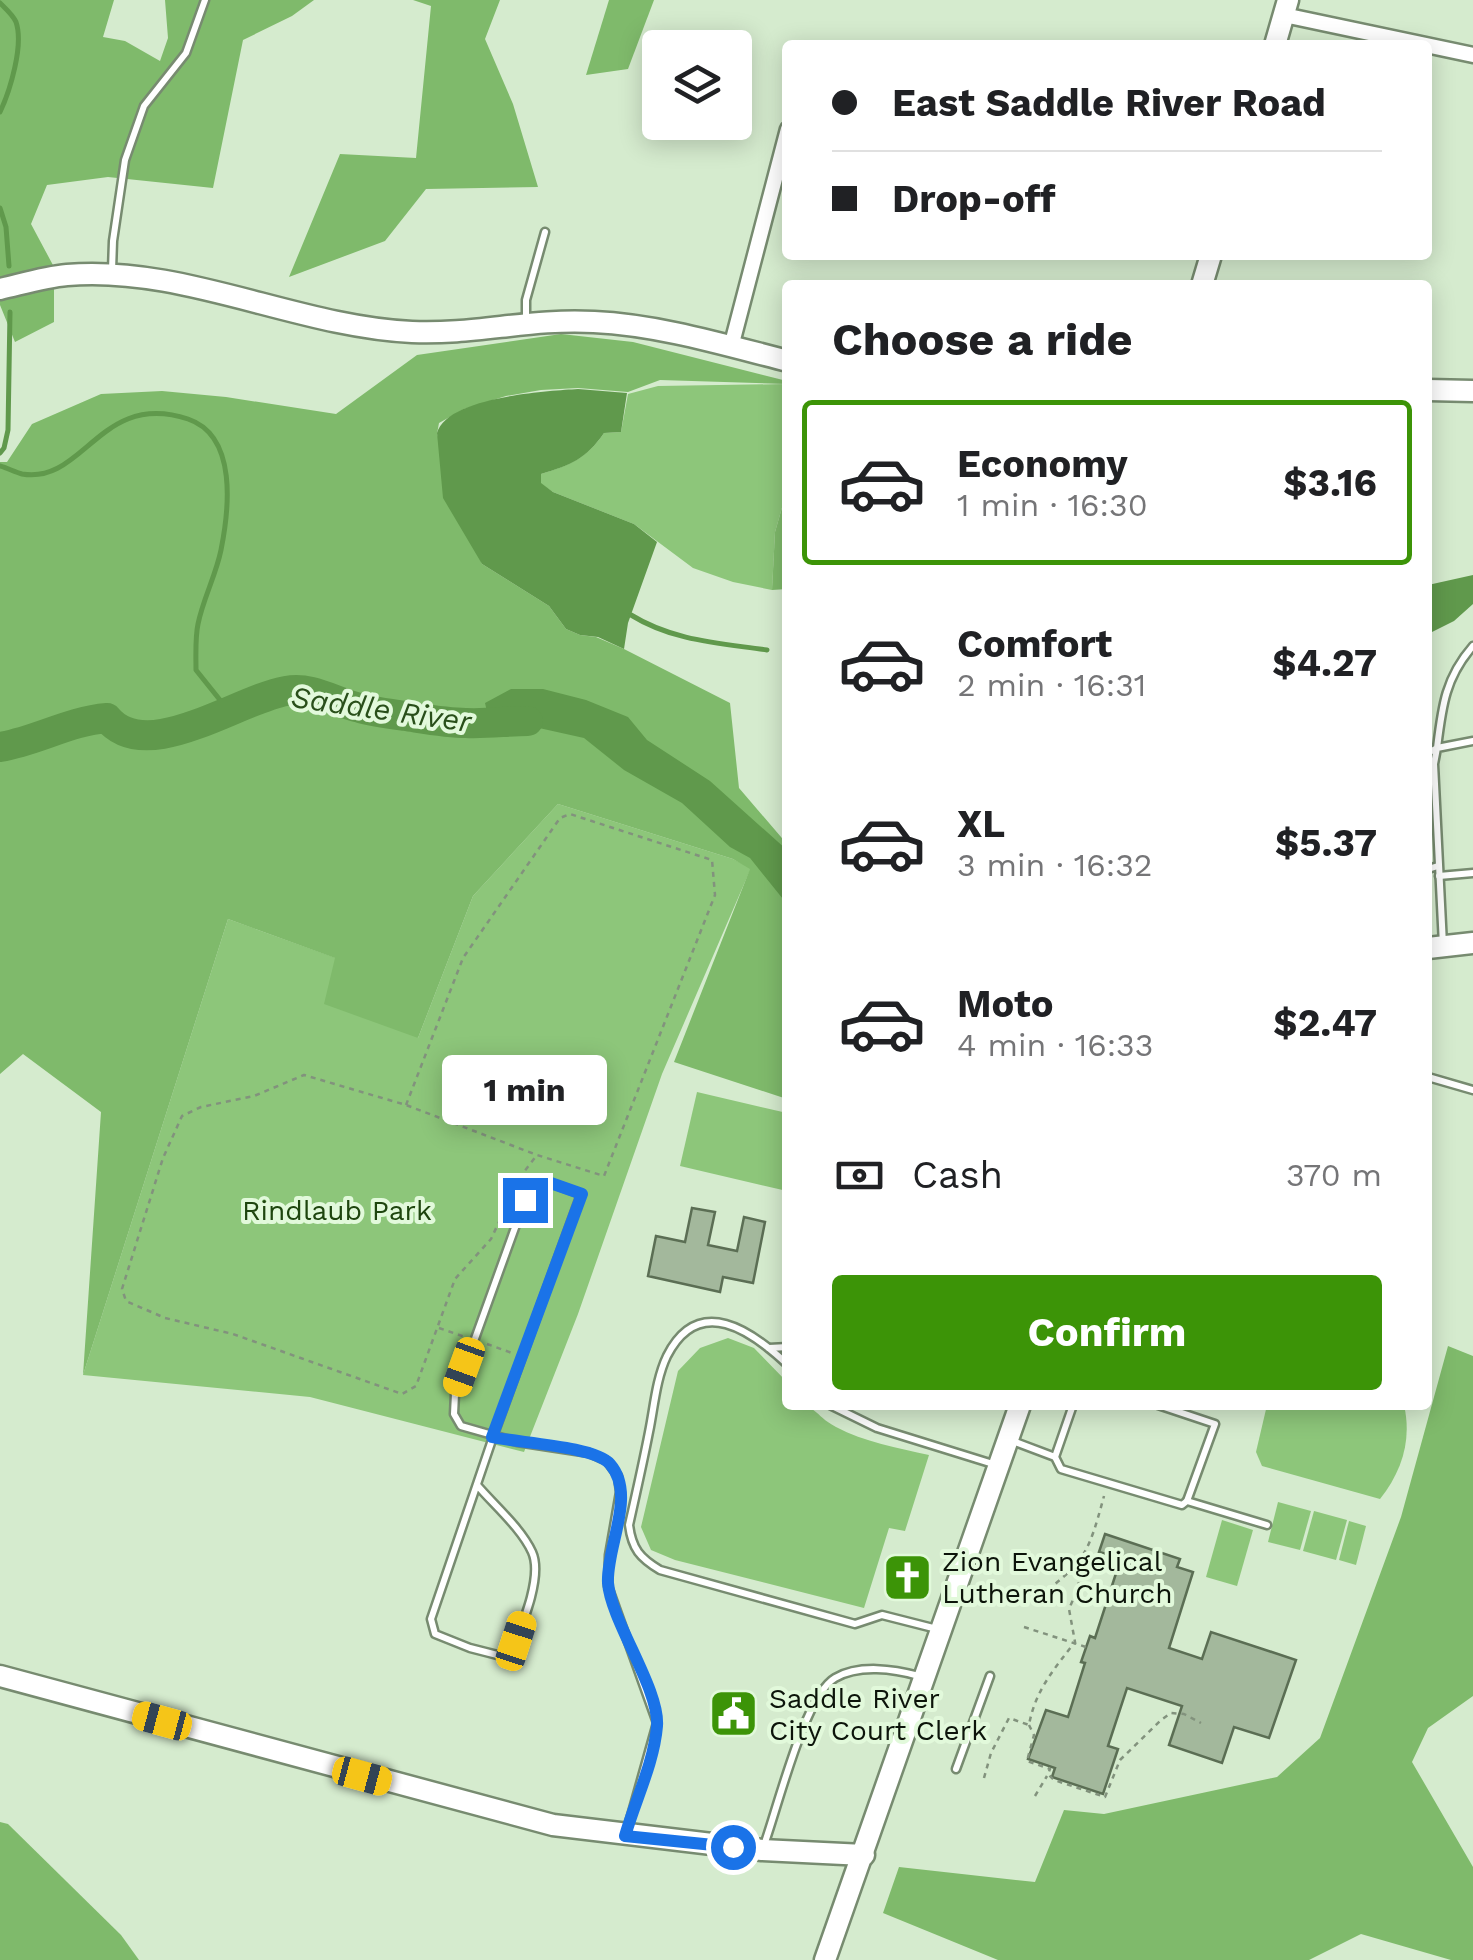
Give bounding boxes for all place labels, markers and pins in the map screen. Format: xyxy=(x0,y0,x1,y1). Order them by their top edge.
place label: Zion Evangelical Lutheran Church xyxy=(942,1545,1173,1610)
church icon: Zion Evangelical Lutheran Church xyxy=(881,1551,933,1603)
place label: Saddle River City Court Clerk xyxy=(769,1682,987,1747)
public building icon: Saddle River City Court Clerk xyxy=(708,1688,760,1740)

